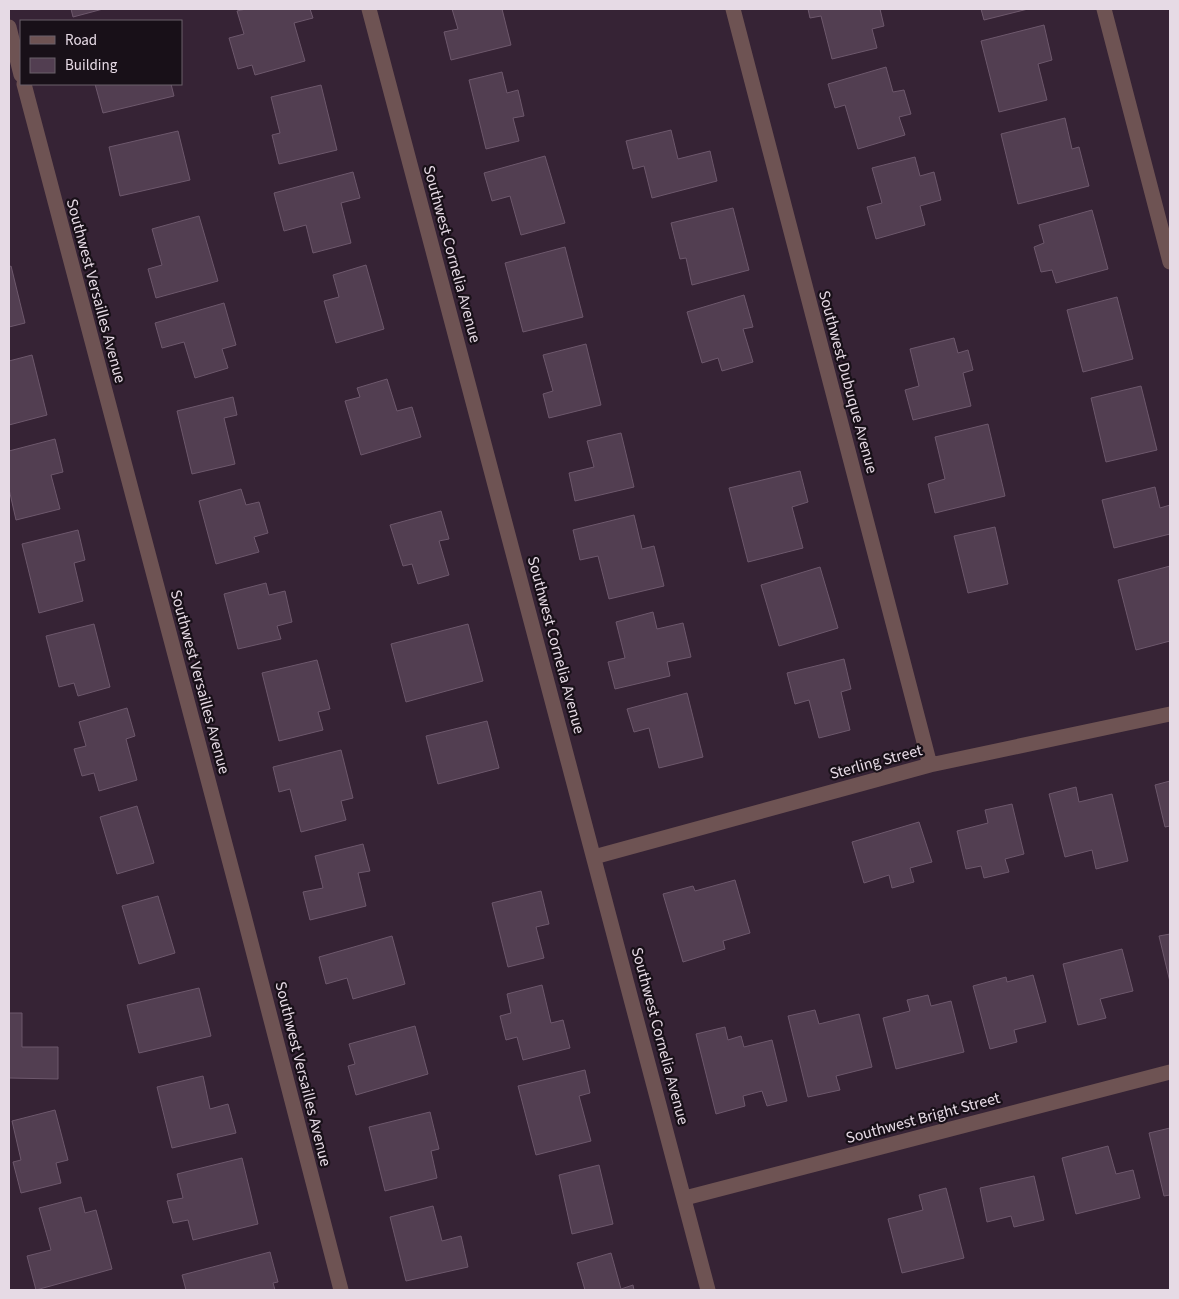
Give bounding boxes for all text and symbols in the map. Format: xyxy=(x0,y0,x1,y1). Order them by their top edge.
legend xyxy=(20,20,182,85)
text: Road xyxy=(65,30,97,51)
text: Building xyxy=(65,55,118,76)
street label: Southwest Cornelia Avenue xyxy=(418,163,486,345)
street label: Southwest Versailles Avenue xyxy=(61,196,131,386)
street label: Southwest Dubuque Avenue xyxy=(813,288,883,476)
street label: Southwest Cornelia Avenue xyxy=(522,554,590,736)
street label: Southwest Versailles Avenue xyxy=(165,587,235,777)
street label: Sterling Street xyxy=(827,739,925,785)
street label: Southwest Cornelia Avenue xyxy=(626,945,694,1127)
street label: Southwest Versailles Avenue xyxy=(269,979,337,1169)
street label: Southwest Bright Street xyxy=(843,1087,1003,1149)

